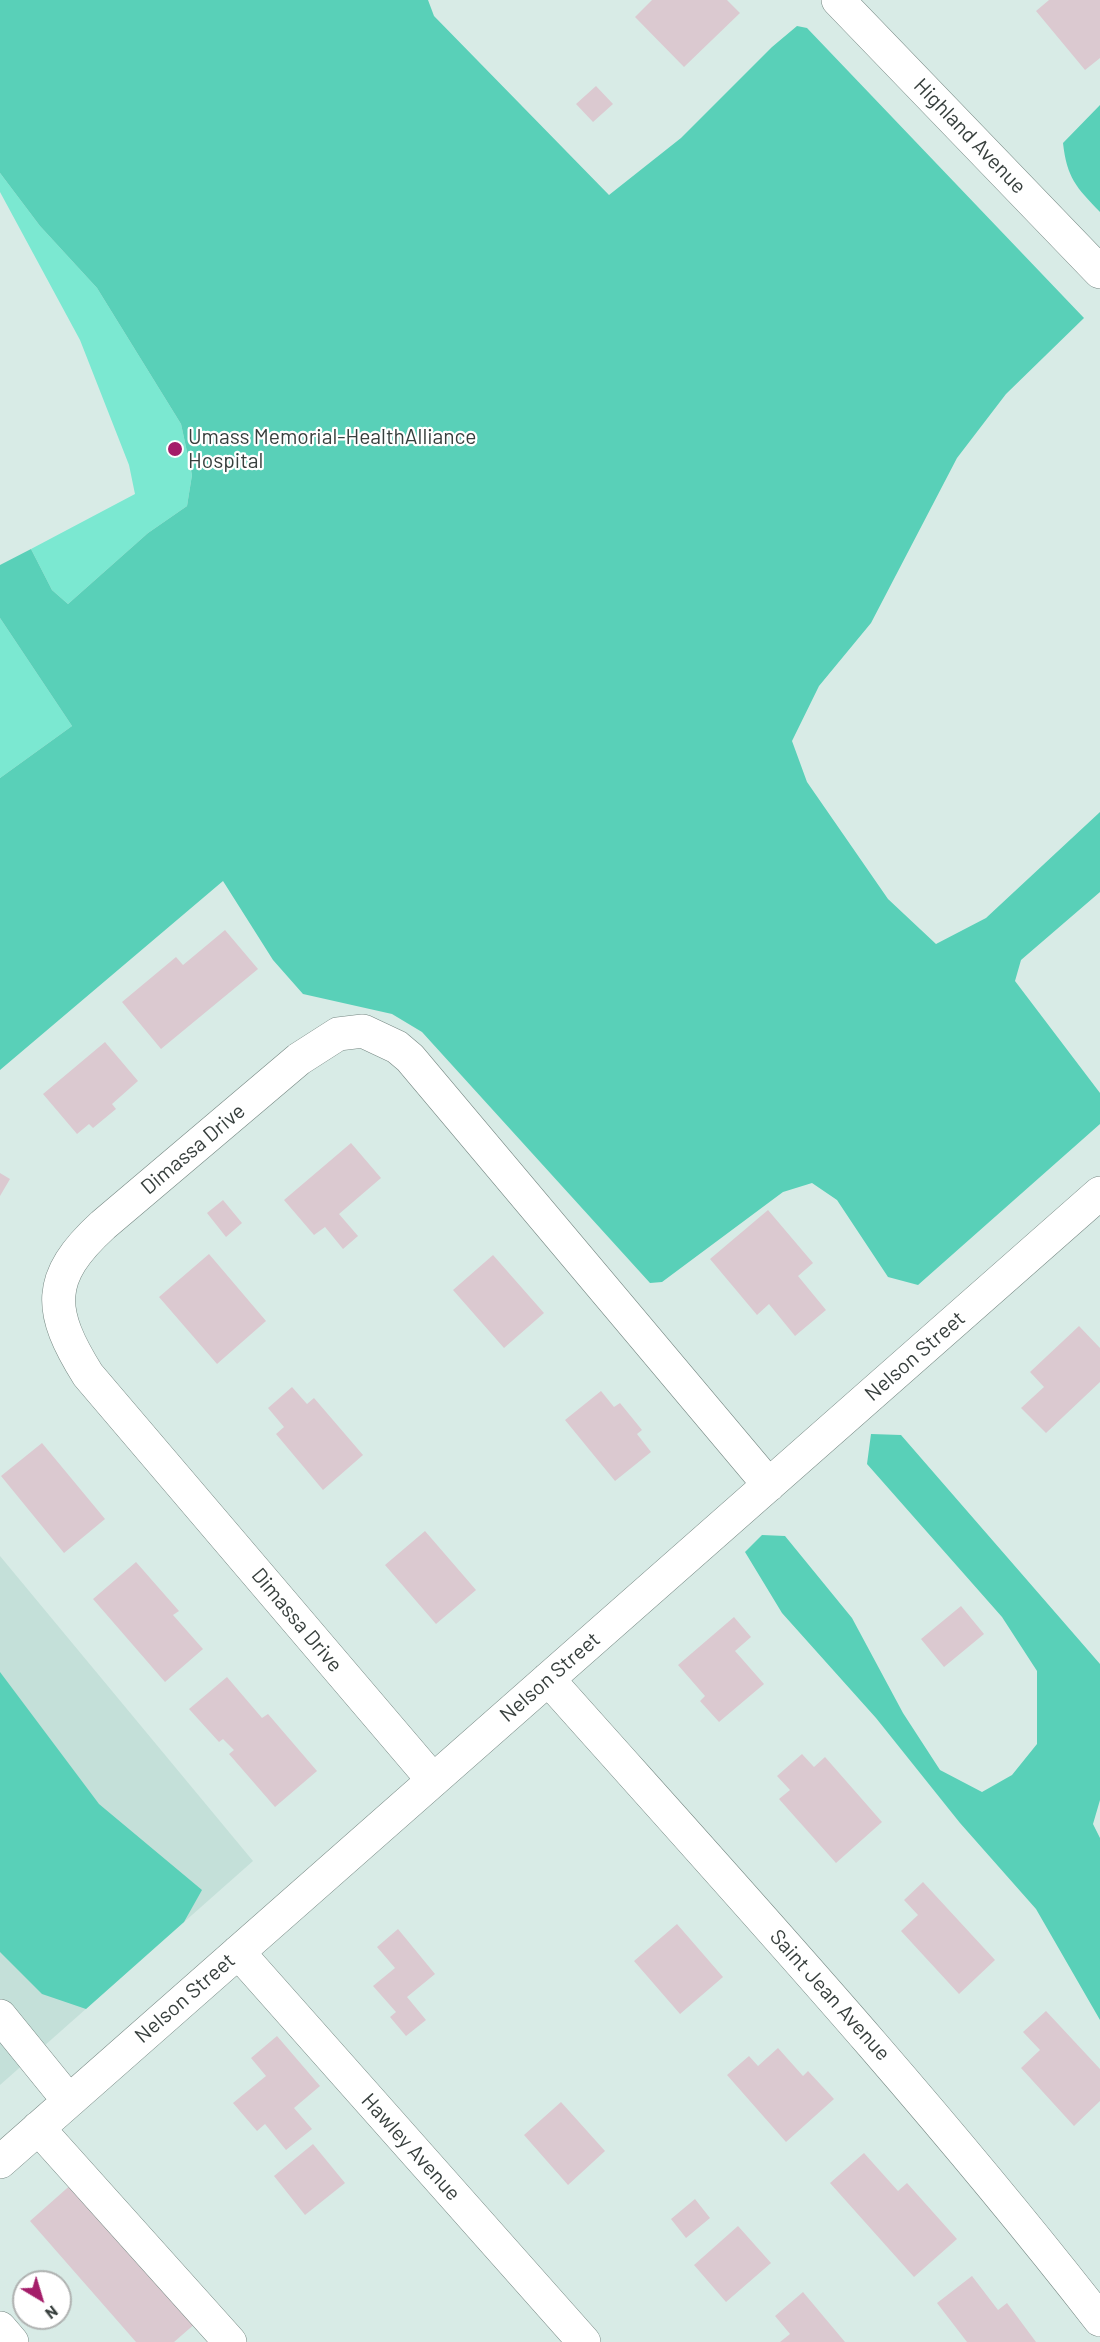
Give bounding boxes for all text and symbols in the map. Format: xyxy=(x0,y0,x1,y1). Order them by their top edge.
street label: Highland Avenue xyxy=(909,73,1031,199)
place label: Umass Memorial-HealthAlliance Hospital xyxy=(188,424,477,474)
marker: Umass Memorial-HealthAlliance Hospital xyxy=(166,440,184,458)
street label: Dimassa Drive xyxy=(136,1098,250,1200)
street label: Nelson Street xyxy=(860,1306,970,1406)
street label: Dimassa Drive xyxy=(246,1563,348,1677)
street label: Nelson Street xyxy=(495,1627,605,1727)
street label: Saint Jean Avenue xyxy=(765,1924,895,2066)
street label: Nelson Street xyxy=(130,1948,240,2048)
street label: Hawley Avenue xyxy=(356,2088,466,2206)
north arrow xyxy=(12,2270,72,2330)
text: N xyxy=(42,2302,62,2324)

